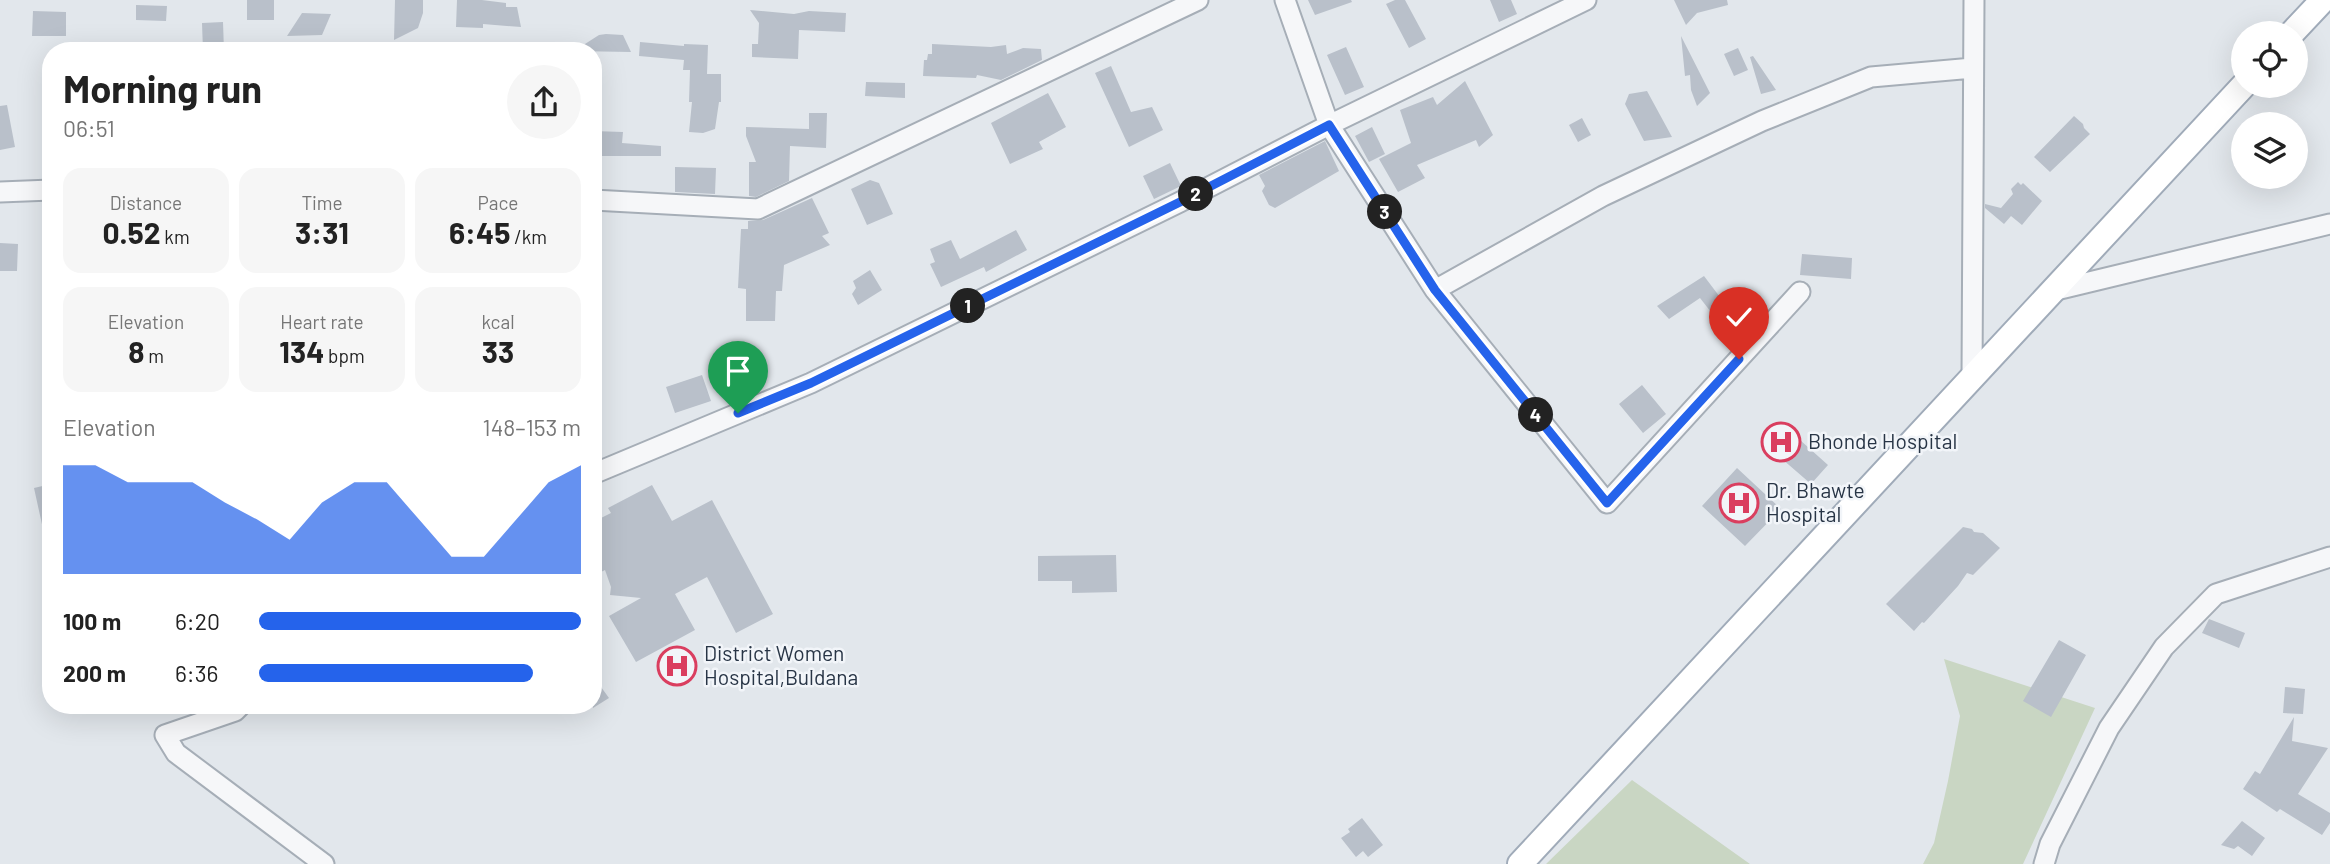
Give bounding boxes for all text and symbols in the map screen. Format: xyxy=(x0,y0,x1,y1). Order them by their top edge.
map controls xyxy=(2231,21,2308,189)
button: locate xyxy=(2231,21,2308,98)
text: Morning run xyxy=(63,65,262,111)
button: share xyxy=(507,65,581,139)
button: layers xyxy=(2231,112,2308,189)
text: 06:51 xyxy=(63,114,115,142)
pin: 2 xyxy=(1178,176,1214,212)
text: 2 xyxy=(1190,182,1201,205)
text: Distance xyxy=(110,191,182,214)
text: Time xyxy=(301,191,343,214)
text: Pace xyxy=(478,191,518,214)
pin: 3 xyxy=(1368,194,1402,230)
text: 3 xyxy=(1379,200,1390,223)
text: 0.52 xyxy=(102,214,161,250)
text: 3:31 xyxy=(295,214,349,250)
text: 6:45 xyxy=(449,214,510,250)
text: km xyxy=(161,225,190,248)
text: /km xyxy=(510,225,547,248)
pin xyxy=(1709,287,1769,359)
pin: 1 xyxy=(950,288,986,324)
text: 1 xyxy=(964,294,971,317)
icon: check xyxy=(1720,298,1758,336)
text: Elevation xyxy=(108,310,184,333)
text: Heart rate xyxy=(280,310,364,333)
text: kcal xyxy=(481,310,515,333)
text: 8 xyxy=(128,333,144,369)
text: 134 xyxy=(279,333,324,369)
text: 33 xyxy=(482,333,514,369)
pin xyxy=(708,341,768,413)
text: m xyxy=(144,344,164,367)
text: bpm xyxy=(324,344,365,367)
icon: arrive xyxy=(719,352,757,390)
pin: 4 xyxy=(1518,398,1554,432)
text: 4 xyxy=(1530,403,1541,426)
text: Elevation xyxy=(63,413,156,441)
text: 148–153 m xyxy=(483,413,581,441)
hospital icon: Bhonde Hospital xyxy=(1760,421,1802,463)
place label: Bhonde Hospital xyxy=(1808,428,1957,453)
place label: Dr. Bhawte Hospital xyxy=(1766,477,1865,526)
hospital icon: Dr. Bhawte Hospital xyxy=(1718,482,1760,524)
text: 100 m xyxy=(63,607,121,635)
text: 6:20 xyxy=(175,607,220,635)
place label: District Women Hospital,Buldana xyxy=(704,640,858,689)
hospital icon: District Women Hospital,Buldana xyxy=(656,645,698,687)
text: 200 m xyxy=(63,659,126,687)
text: 6:36 xyxy=(175,659,218,687)

